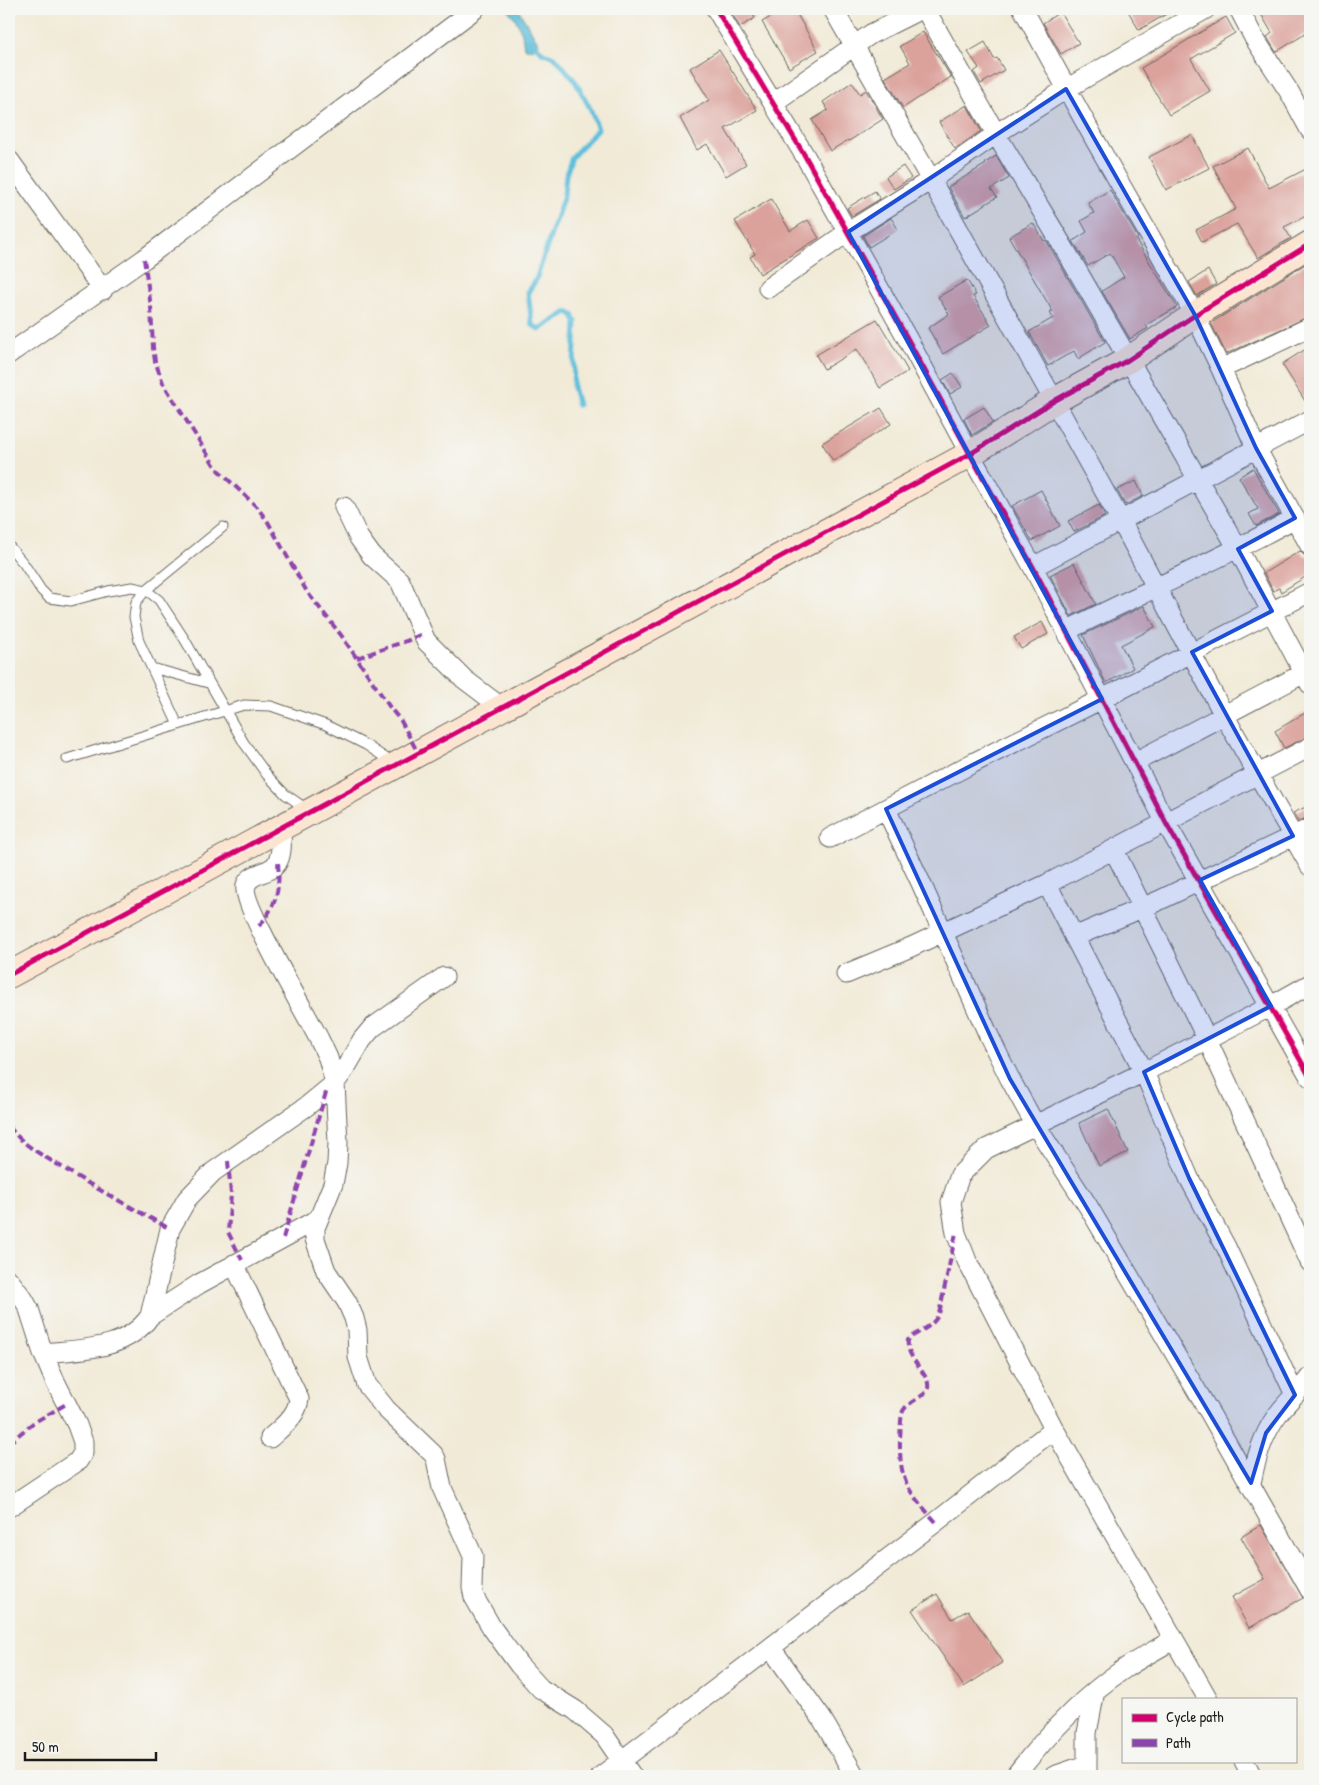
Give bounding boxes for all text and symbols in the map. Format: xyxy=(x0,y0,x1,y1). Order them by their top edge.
legend xyxy=(1122,1698,1296,1762)
text: Cycle path xyxy=(1166,1706,1224,1727)
scale bar xyxy=(25,1730,156,1762)
text: Path xyxy=(1166,1732,1191,1753)
text: 50 m xyxy=(32,1736,59,1757)

